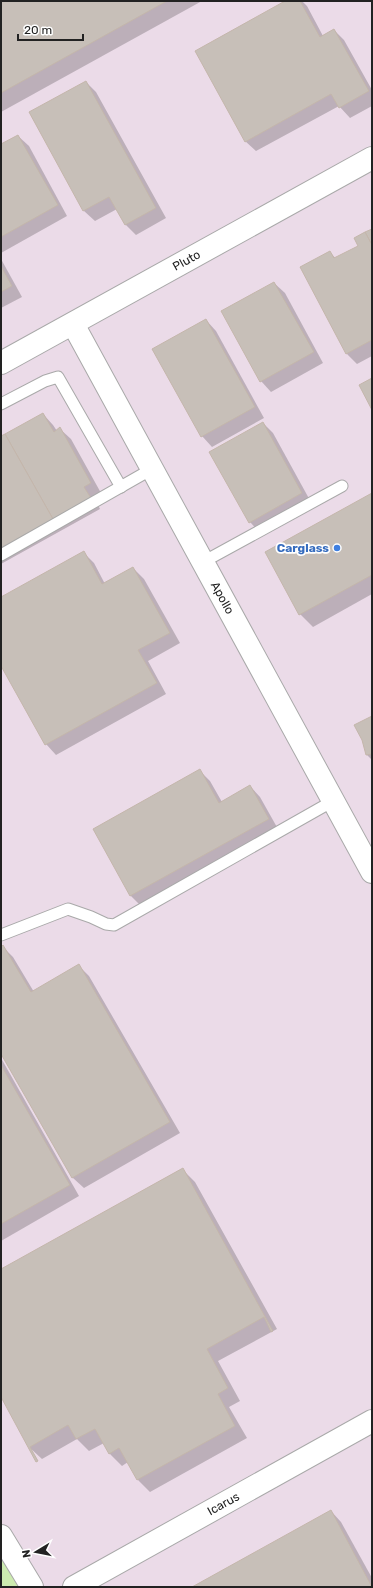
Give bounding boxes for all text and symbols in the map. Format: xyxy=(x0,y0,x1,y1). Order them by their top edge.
scale bar xyxy=(18,16,83,42)
text: 20 m xyxy=(24,23,52,37)
street label: Pluto xyxy=(170,247,203,274)
place label: Carglass xyxy=(277,541,329,555)
marker: Carglass xyxy=(332,543,342,553)
street label: Apollo xyxy=(208,579,237,617)
street label: Icarus xyxy=(205,1489,242,1518)
north arrow xyxy=(16,1532,56,1572)
text: N xyxy=(20,1549,34,1559)

